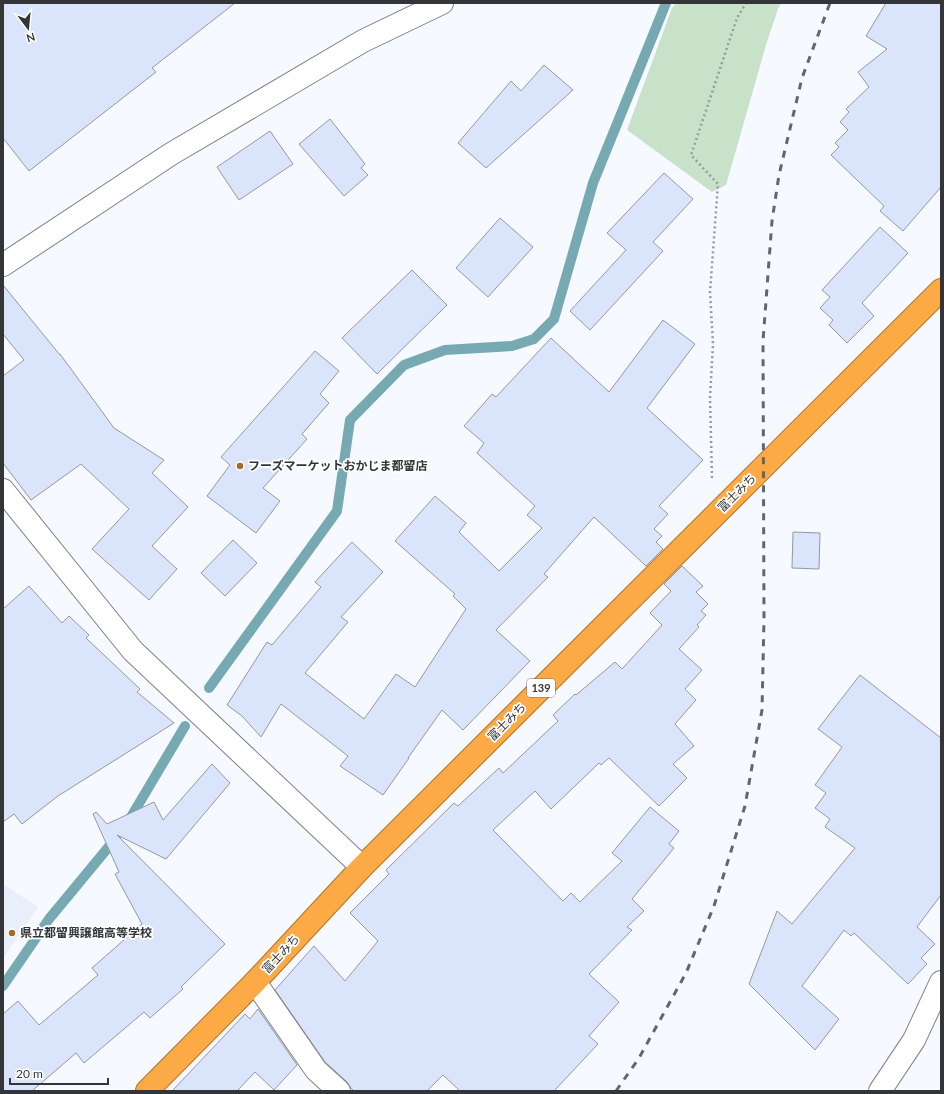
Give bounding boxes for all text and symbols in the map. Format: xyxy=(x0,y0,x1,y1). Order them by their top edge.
north arrow xyxy=(8,8,48,48)
text: N xyxy=(25,31,37,46)
place label: フーズマーケットおかじま都留店 xyxy=(248,458,427,473)
marker: フーズマーケットおかじま都留店 xyxy=(235,461,245,471)
street label: 富士みち xyxy=(714,470,759,515)
road number: 139 xyxy=(527,679,555,697)
street label: 富士みち xyxy=(484,699,529,744)
place label: 県立都留興譲館高等学校 xyxy=(20,925,152,940)
marker: 県立都留興譲館高等学校 xyxy=(7,928,17,938)
street label: 富士みち xyxy=(259,931,302,976)
scale bar xyxy=(10,1060,108,1086)
text: 20 m xyxy=(16,1066,43,1081)

